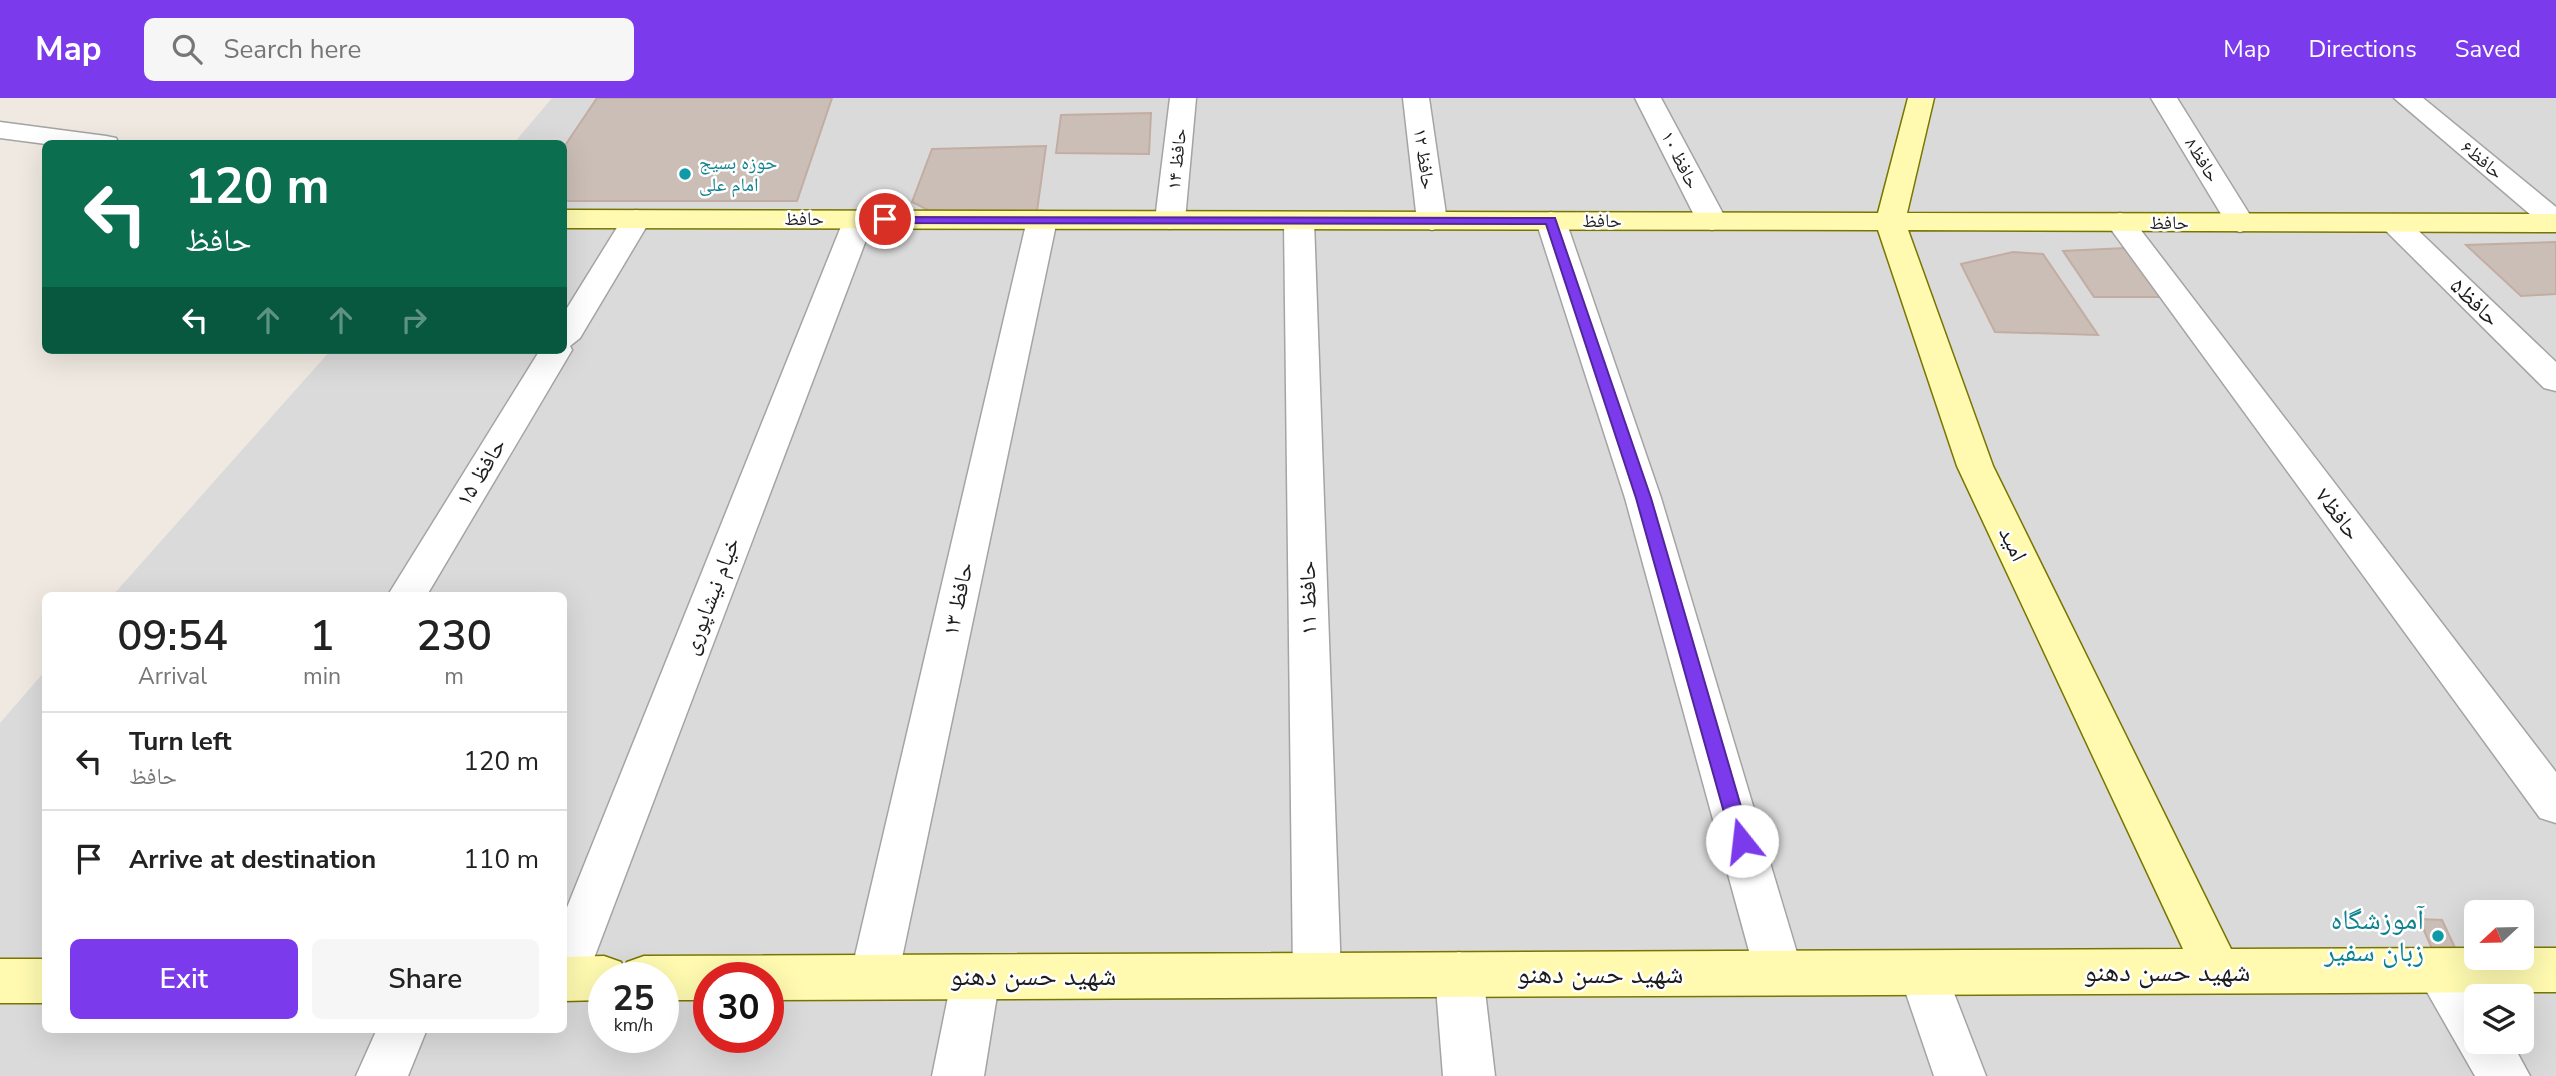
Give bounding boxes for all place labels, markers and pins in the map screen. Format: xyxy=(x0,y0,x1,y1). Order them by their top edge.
place label: حوزه بسیج امام علی xyxy=(699,150,777,198)
marker: حوزه بسیج امام علی xyxy=(677,166,693,182)
pin xyxy=(855,189,915,249)
place label: آموزشگاه زبان سفیر xyxy=(2323,901,2425,971)
marker: آموزشگاه زبان سفیر xyxy=(2430,928,2446,944)

